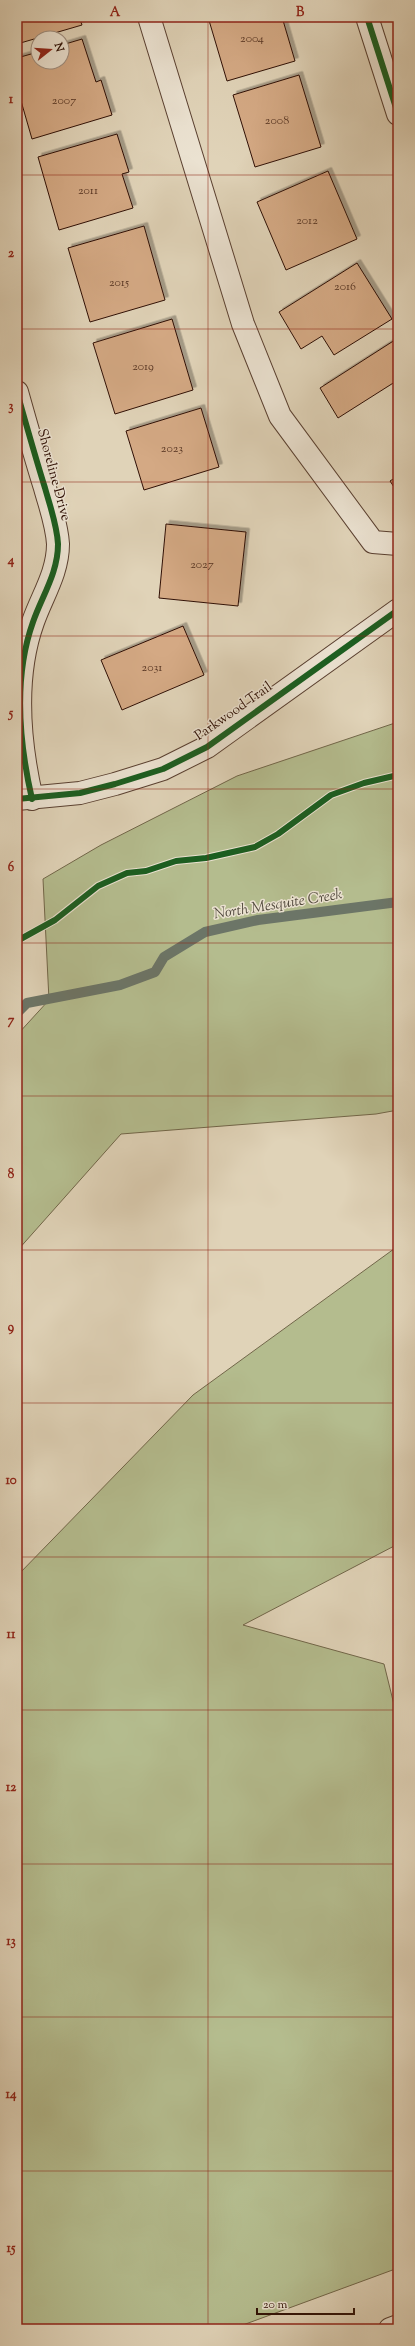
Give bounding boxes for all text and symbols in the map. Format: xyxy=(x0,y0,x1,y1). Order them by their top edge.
text: A xyxy=(110,4,121,22)
text: B xyxy=(296,4,305,22)
north arrow xyxy=(30,30,70,70)
house number: 2004 xyxy=(240,30,264,48)
text: N xyxy=(49,40,68,54)
text: 1 xyxy=(9,91,14,109)
house number: 2007 xyxy=(52,92,76,110)
house number: 2008 xyxy=(265,112,289,130)
house number: 2011 xyxy=(78,182,98,200)
house number: 2012 xyxy=(296,212,318,230)
text: 2 xyxy=(8,245,15,263)
house number: 2015 xyxy=(109,274,129,292)
house number: 2016 xyxy=(334,278,356,296)
house number: 2019 xyxy=(132,358,154,376)
text: 3 xyxy=(8,398,14,416)
street label: Shoreline Drive xyxy=(31,427,75,523)
house number: 2023 xyxy=(161,440,183,458)
text: 4 xyxy=(7,552,15,570)
house number: 2027 xyxy=(190,556,214,574)
house number: 2031 xyxy=(142,659,162,677)
street label: Parkwood Trail xyxy=(191,678,277,746)
text: 5 xyxy=(8,705,14,723)
text: 6 xyxy=(8,859,15,877)
water label: North Mesquite Creek xyxy=(212,884,344,926)
text: 7 xyxy=(8,1012,15,1030)
text: 8 xyxy=(8,1166,15,1184)
text: 9 xyxy=(8,1319,15,1337)
text: 10 xyxy=(5,1472,17,1490)
text: 11 xyxy=(7,1626,16,1644)
text: 12 xyxy=(6,1779,17,1797)
text: 13 xyxy=(6,1933,16,1951)
text: 14 xyxy=(6,2086,17,2104)
text: 15 xyxy=(7,2240,16,2258)
scale bar xyxy=(257,2290,354,2316)
text: 20 m xyxy=(263,2296,288,2314)

